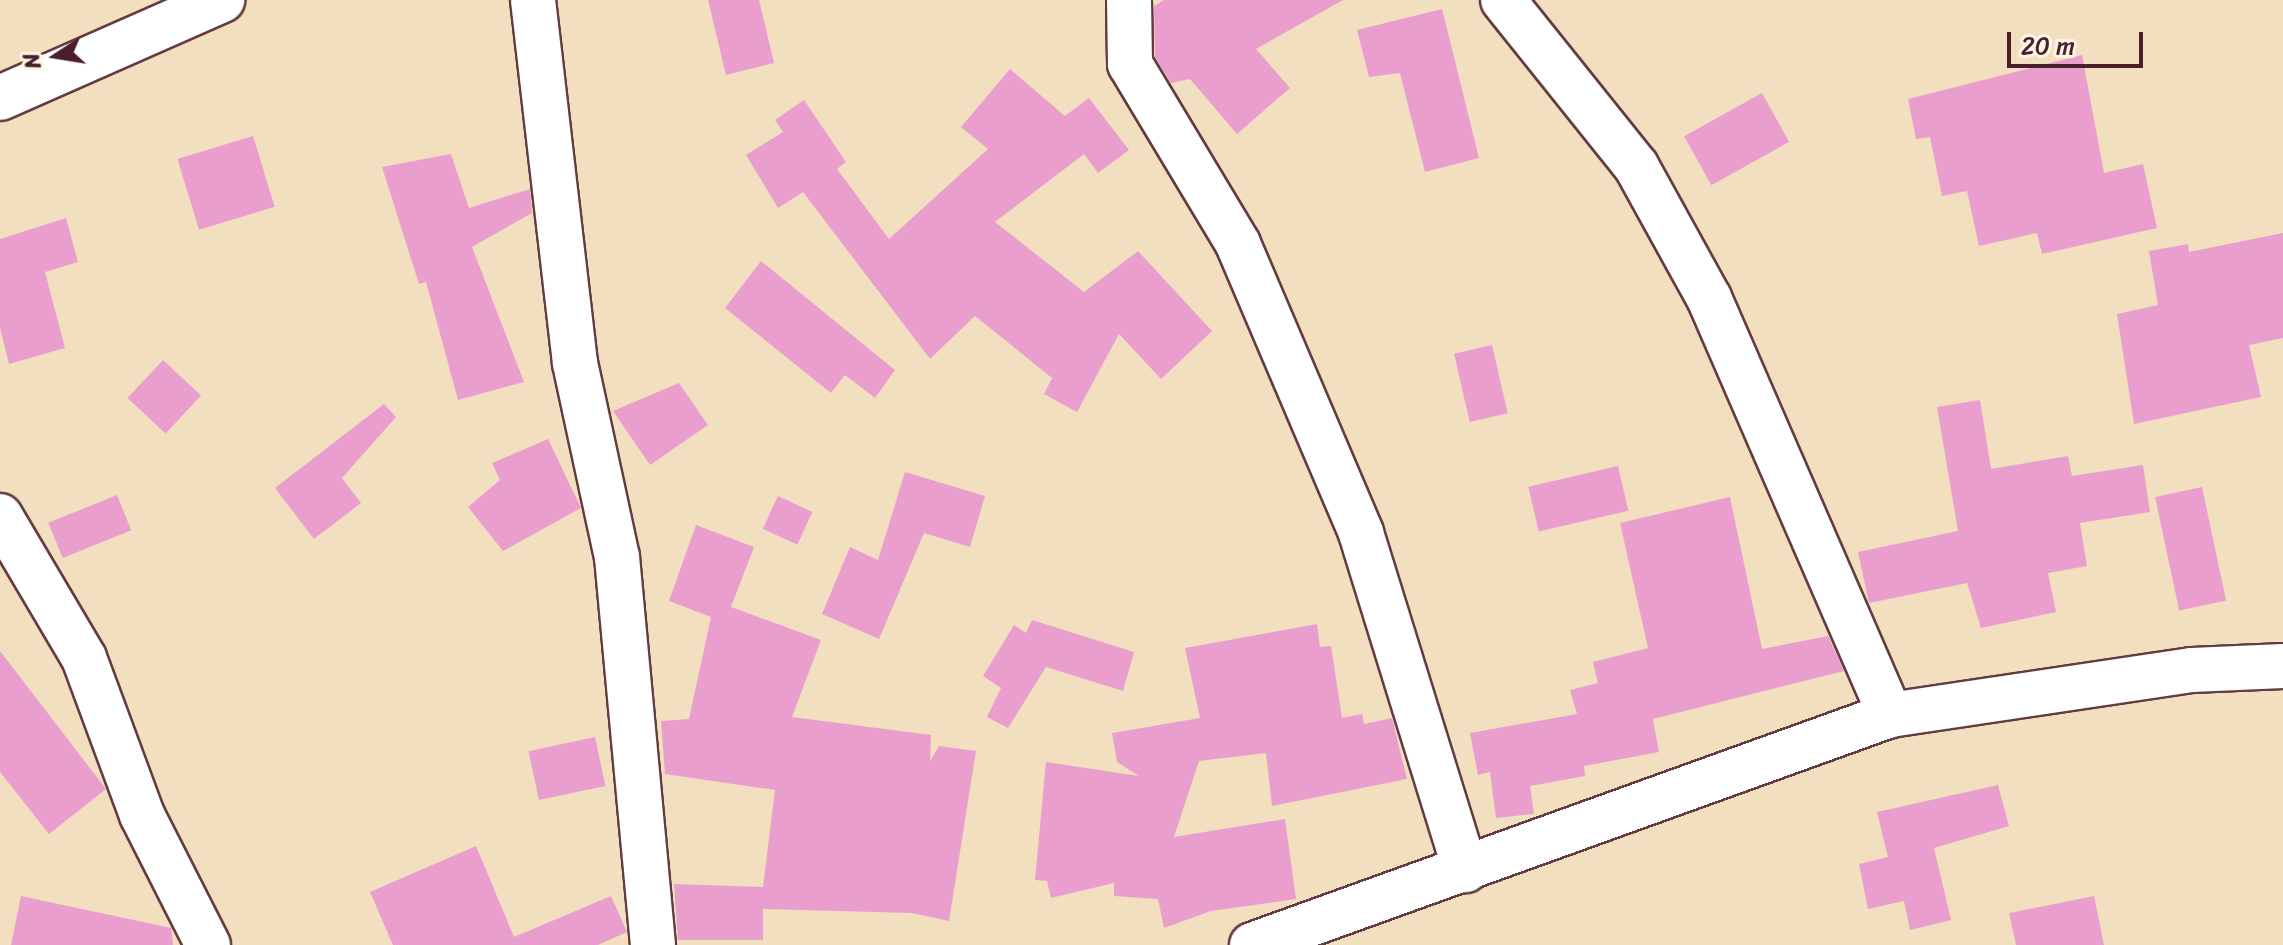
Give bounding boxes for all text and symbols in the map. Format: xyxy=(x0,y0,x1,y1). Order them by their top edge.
north arrow xyxy=(16,16,96,96)
scale bar xyxy=(2011,16,2147,66)
text: 20 m xyxy=(2021,25,2075,67)
text: N xyxy=(11,50,53,73)

